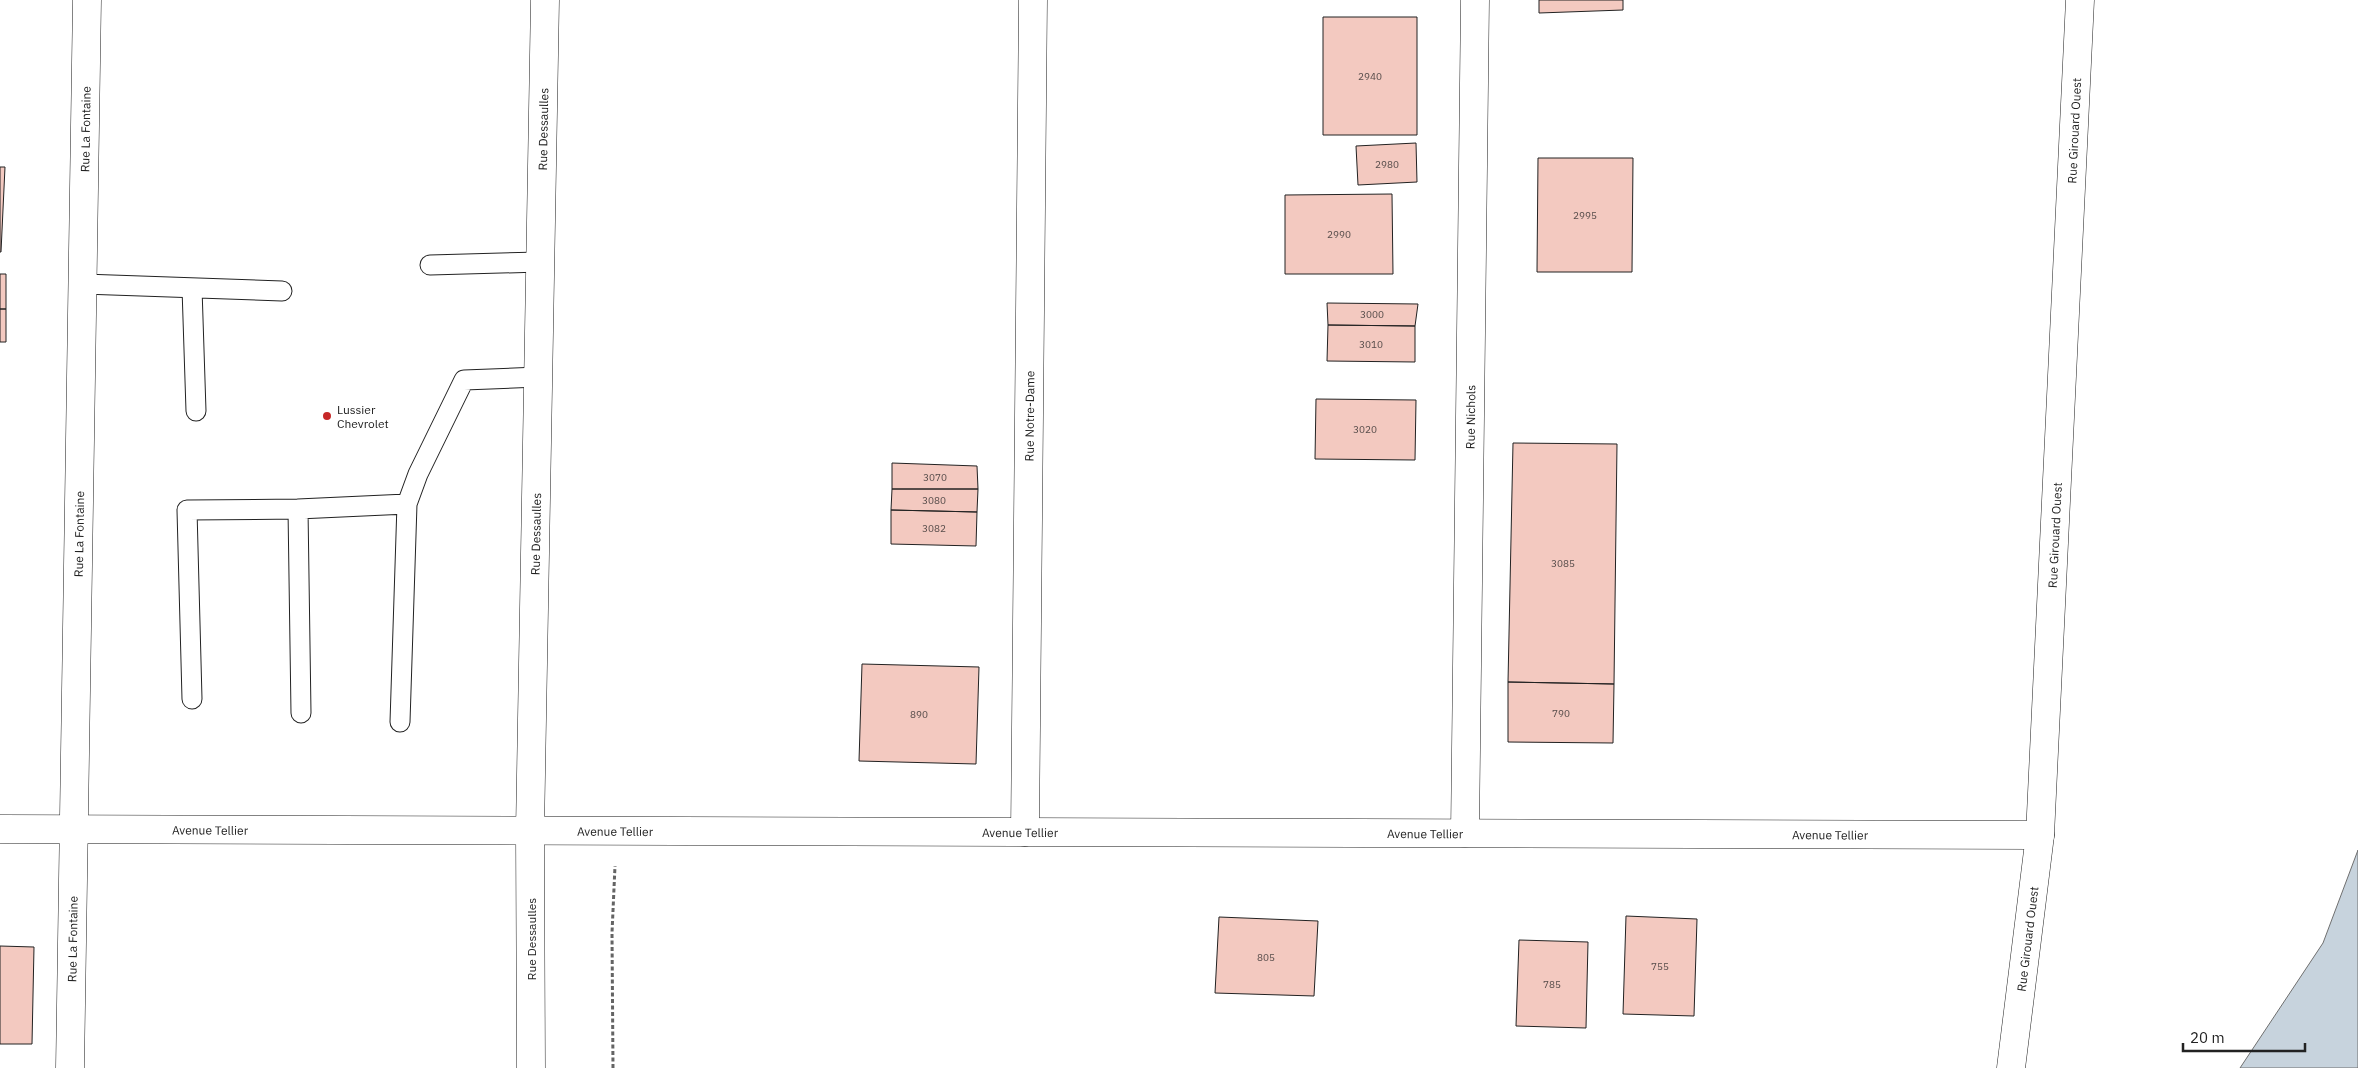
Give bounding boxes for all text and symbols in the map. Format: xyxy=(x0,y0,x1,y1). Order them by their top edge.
house number: 2940 xyxy=(1358,70,1382,83)
street label: Rue Girouard Ouest xyxy=(2064,77,2084,184)
street label: Rue La Fontaine xyxy=(77,85,93,172)
street label: Rue Dessaulles xyxy=(534,88,551,170)
house number: 2980 xyxy=(1375,158,1399,171)
house number: 2995 xyxy=(1573,209,1597,222)
house number: 2990 xyxy=(1327,228,1351,241)
house number: 3000 xyxy=(1360,308,1384,321)
house number: 3010 xyxy=(1359,338,1383,351)
street label: Rue Notre-Dame xyxy=(1021,370,1037,462)
street label: Rue Nichols xyxy=(1462,385,1478,449)
place label: Lussier Chevrolet xyxy=(337,402,389,431)
marker: Lussier Chevrolet xyxy=(321,410,333,422)
house number: 3020 xyxy=(1353,423,1377,436)
house number: 3070 xyxy=(923,471,947,484)
street label: Rue Girouard Ouest xyxy=(2044,482,2064,588)
street label: Rue La Fontaine xyxy=(70,490,87,577)
street label: Rue Dessaulles xyxy=(527,493,544,575)
house number: 3080 xyxy=(922,494,946,507)
house number: 3082 xyxy=(922,522,946,535)
house number: 3085 xyxy=(1551,557,1575,570)
house number: 790 xyxy=(1552,707,1570,720)
house number: 890 xyxy=(910,708,928,721)
street label: Avenue Tellier xyxy=(172,822,249,837)
street label: Avenue Tellier xyxy=(577,823,654,838)
street label: Avenue Tellier xyxy=(982,824,1059,840)
street label: Avenue Tellier xyxy=(1387,826,1464,841)
street label: Avenue Tellier xyxy=(1792,827,1869,842)
street label: Rue Girouard Ouest xyxy=(2013,886,2041,992)
street label: Rue La Fontaine xyxy=(64,895,80,982)
street label: Rue Dessaulles xyxy=(524,898,539,980)
house number: 805 xyxy=(1257,951,1275,964)
house number: 755 xyxy=(1651,960,1669,973)
house number: 785 xyxy=(1543,978,1561,991)
scale bar xyxy=(2183,1020,2306,1052)
text: 20 m xyxy=(2190,1028,2225,1047)

